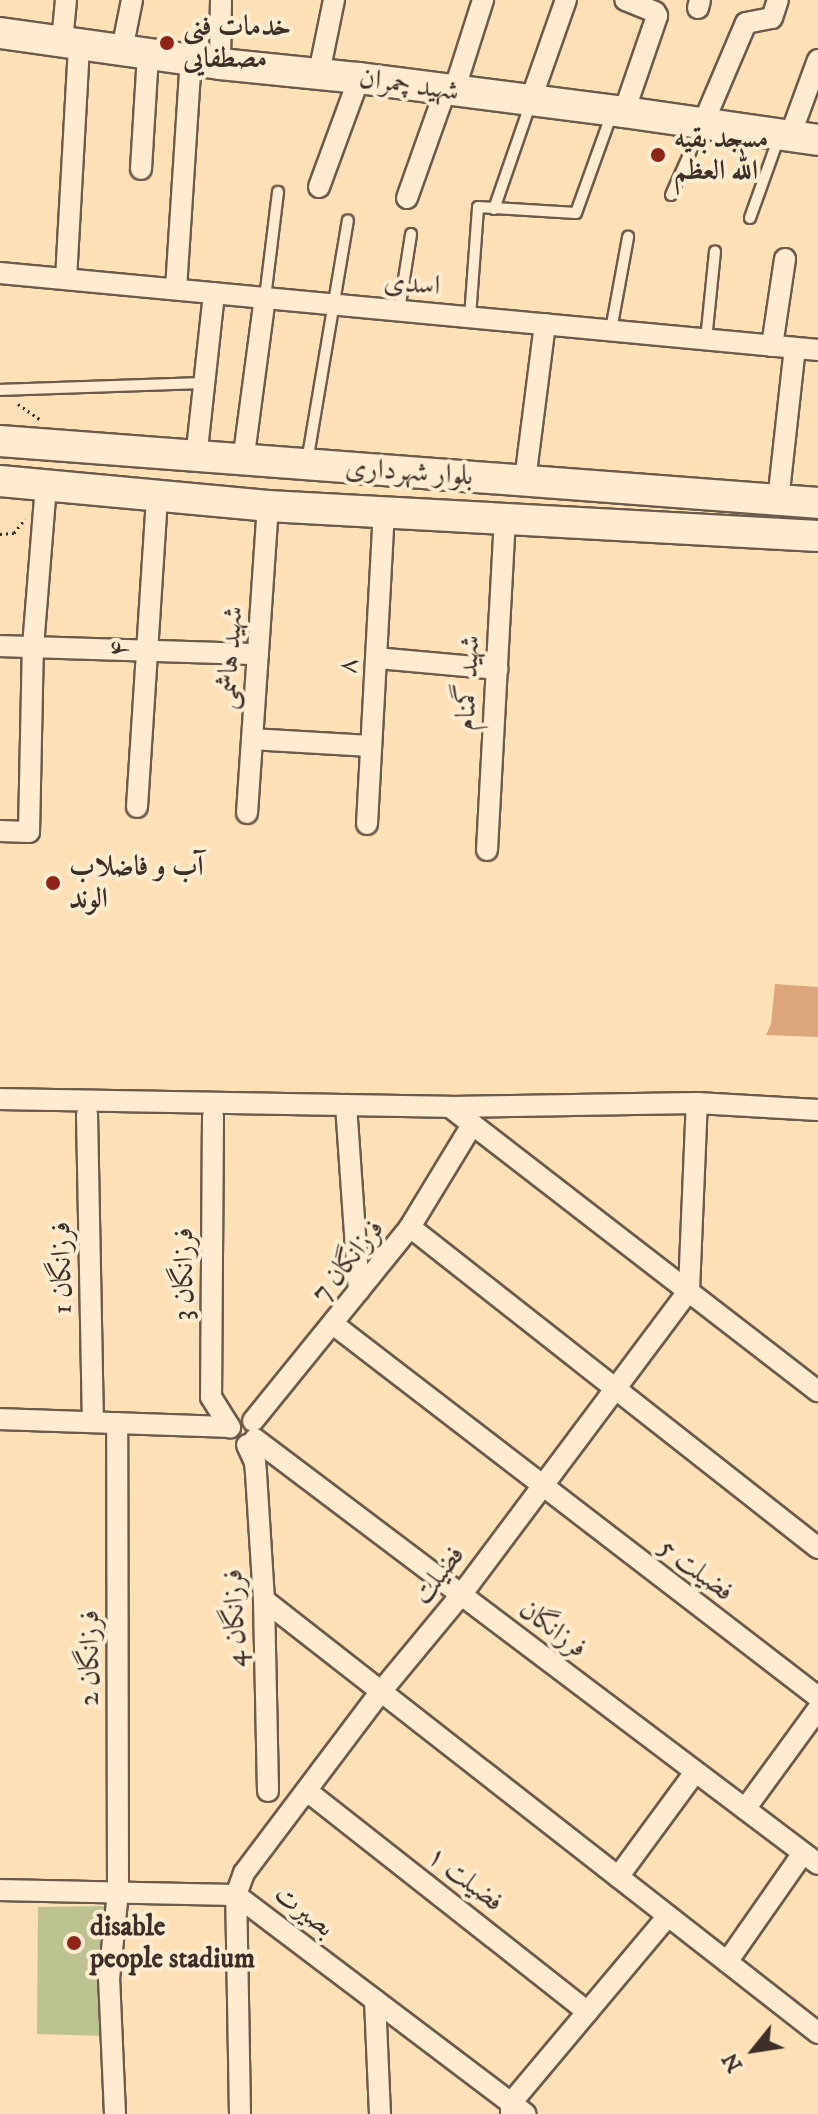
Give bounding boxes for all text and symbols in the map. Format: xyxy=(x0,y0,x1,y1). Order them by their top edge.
place label: خدمات فنی مصطفایی xyxy=(183,10,291,76)
marker: خدمات فنی مصطفایی xyxy=(158,34,176,52)
street label: شهید چمران xyxy=(357,61,461,109)
place label: مسجد بقیه الله العظم xyxy=(674,122,768,188)
marker: مسجد بقیه الله العظم xyxy=(649,146,667,164)
street label: اسدی xyxy=(382,265,442,303)
street label: بلوار شهرداری xyxy=(344,451,474,493)
street label: شهید هاشمی xyxy=(210,605,250,711)
street label: شهید گمنام xyxy=(449,634,487,732)
street label: ۴ xyxy=(102,640,136,658)
street label: ۸ xyxy=(331,657,365,675)
place label: آب و فاضلاب الوند xyxy=(69,850,204,916)
marker: آب و فاضلاب الوند xyxy=(44,874,62,892)
street label: فرزانگان 7 xyxy=(304,1213,392,1309)
street label: فرزانگان 1 xyxy=(44,1221,80,1315)
street label: فرزانگان 3 xyxy=(167,1228,201,1320)
street label: فضیلت 5 xyxy=(652,1531,740,1609)
street label: فضیلت xyxy=(406,1539,472,1611)
street label: فرزانگان 4 xyxy=(216,1568,254,1668)
street label: فرزانگان xyxy=(512,1593,594,1665)
street label: فرزانگان 2 xyxy=(73,1610,107,1706)
street label: فضیلت ۱ xyxy=(420,1839,510,1919)
street label: بصیرت xyxy=(267,1877,341,1945)
place label: disable people stadium xyxy=(90,1910,255,1976)
marker: disable people stadium xyxy=(65,1934,83,1952)
north arrow xyxy=(714,2010,794,2090)
text: N xyxy=(717,2048,749,2077)

